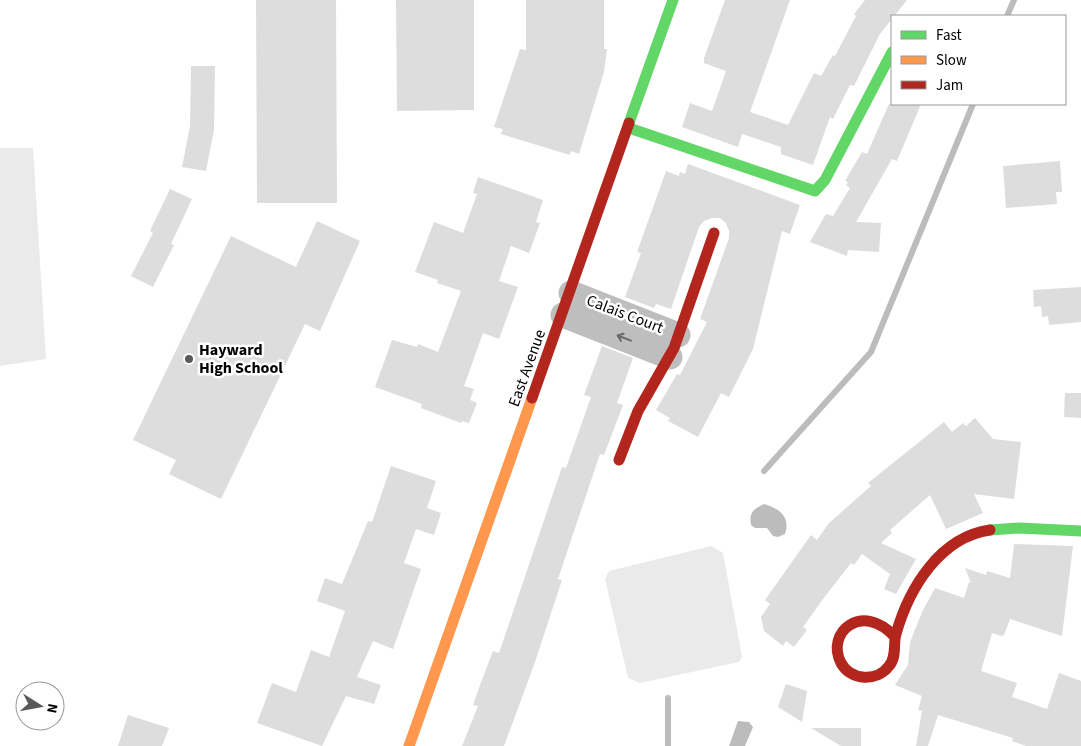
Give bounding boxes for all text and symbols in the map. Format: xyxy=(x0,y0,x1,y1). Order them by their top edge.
legend xyxy=(891,15,1066,105)
text: Fast xyxy=(936,25,962,46)
text: Slow xyxy=(936,50,967,71)
text: Jam xyxy=(936,75,963,96)
street label: Calais Court xyxy=(583,289,667,339)
street label: East Avenue xyxy=(503,326,551,410)
one-way arrow xyxy=(617,333,632,343)
place label: Hayward High School xyxy=(199,339,283,379)
marker: Hayward High School xyxy=(183,353,195,365)
north arrow xyxy=(15,681,65,731)
text: N xyxy=(41,702,62,715)

